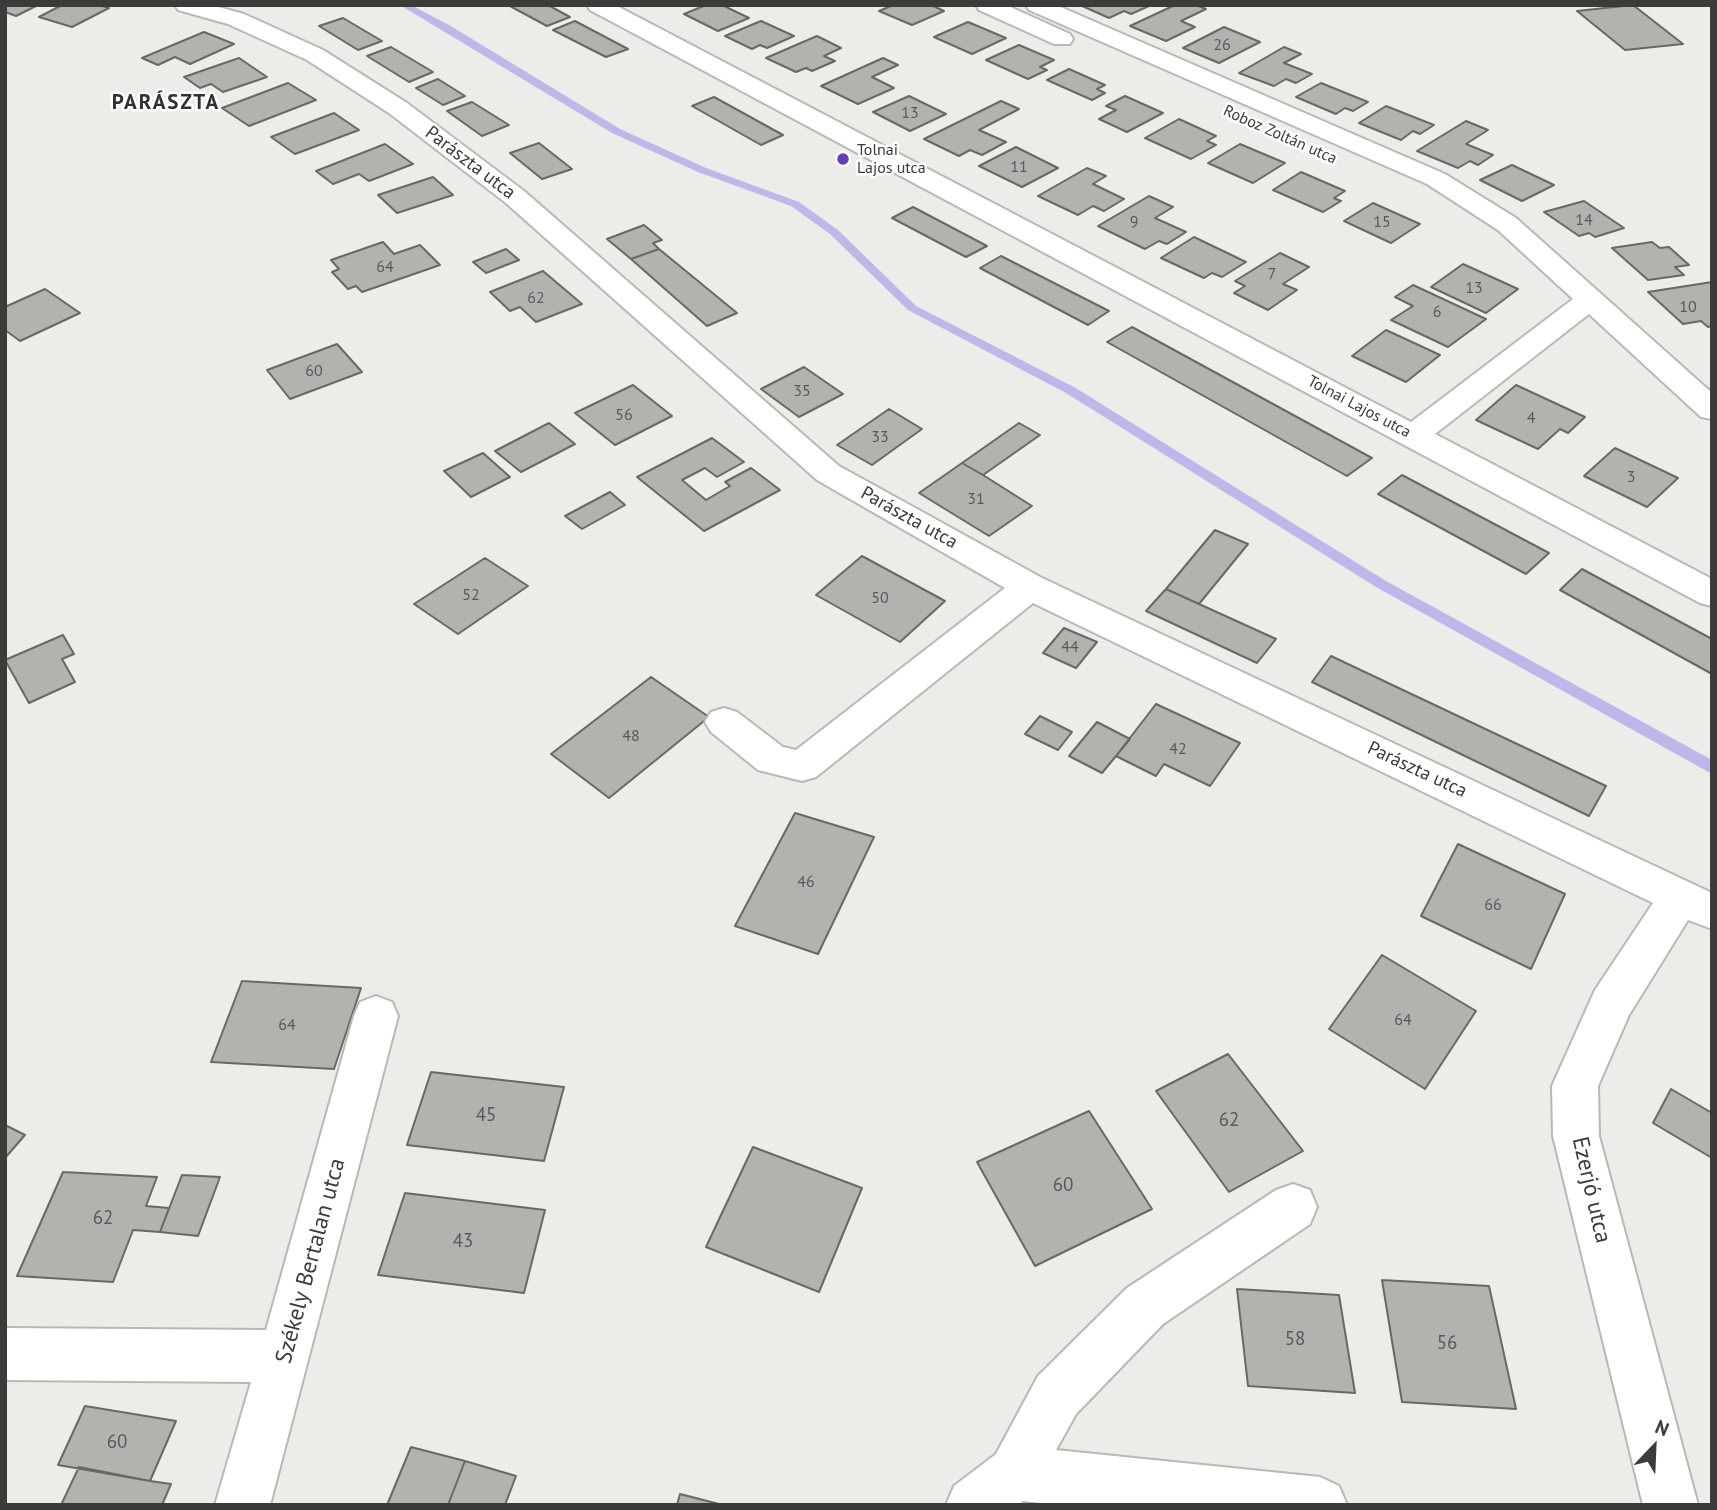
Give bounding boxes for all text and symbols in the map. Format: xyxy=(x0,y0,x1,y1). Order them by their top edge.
house number: 26 xyxy=(1213,35,1231,55)
district label: PARÁSZTA xyxy=(113,90,219,116)
street label: Roboz Zoltán utca xyxy=(1220,101,1340,169)
house number: 13 xyxy=(901,103,919,123)
street label: Parászta utca xyxy=(420,122,520,204)
place label: Tolnai Lajos utca xyxy=(857,140,926,178)
marker: Tolnai Lajos utca xyxy=(835,151,851,167)
house number: 11 xyxy=(1010,157,1028,177)
house number: 14 xyxy=(1575,210,1593,230)
house number: 9 xyxy=(1130,212,1138,232)
house number: 15 xyxy=(1373,212,1391,232)
house number: 64 xyxy=(376,257,394,277)
house number: 7 xyxy=(1268,264,1276,284)
house number: 13 xyxy=(1465,278,1483,298)
house number: 62 xyxy=(527,288,545,308)
house number: 10 xyxy=(1679,297,1697,317)
house number: 6 xyxy=(1433,302,1441,322)
house number: 60 xyxy=(305,361,323,381)
street label: Tolnai Lajos utca xyxy=(1304,372,1414,442)
house number: 35 xyxy=(793,381,811,401)
house number: 56 xyxy=(615,405,633,425)
house number: 4 xyxy=(1527,408,1535,428)
house number: 33 xyxy=(871,427,889,447)
house number: 3 xyxy=(1627,467,1635,487)
street label: Parászta utca xyxy=(857,482,961,554)
house number: 31 xyxy=(967,489,985,509)
house number: 52 xyxy=(462,585,480,605)
house number: 50 xyxy=(871,588,889,608)
house number: 44 xyxy=(1061,637,1079,657)
house number: 48 xyxy=(622,726,640,746)
street label: Parászta utca xyxy=(1364,737,1470,803)
house number: 42 xyxy=(1169,739,1187,759)
house number: 46 xyxy=(797,872,815,892)
house number: 66 xyxy=(1484,895,1502,915)
house number: 64 xyxy=(1394,1010,1412,1030)
house number: 64 xyxy=(278,1015,296,1035)
house number: 45 xyxy=(476,1105,496,1127)
house number: 62 xyxy=(1219,1110,1239,1132)
street label: Ezerjó utca xyxy=(1565,1134,1617,1246)
street label: Székely Bertalan utca xyxy=(270,1155,352,1367)
house number: 60 xyxy=(1053,1175,1073,1197)
house number: 62 xyxy=(93,1208,113,1230)
house number: 43 xyxy=(453,1231,473,1253)
house number: 58 xyxy=(1285,1329,1305,1351)
house number: 56 xyxy=(1437,1333,1457,1355)
north arrow xyxy=(1619,1412,1689,1482)
text: N xyxy=(1652,1414,1673,1441)
house number: 60 xyxy=(107,1432,127,1454)

